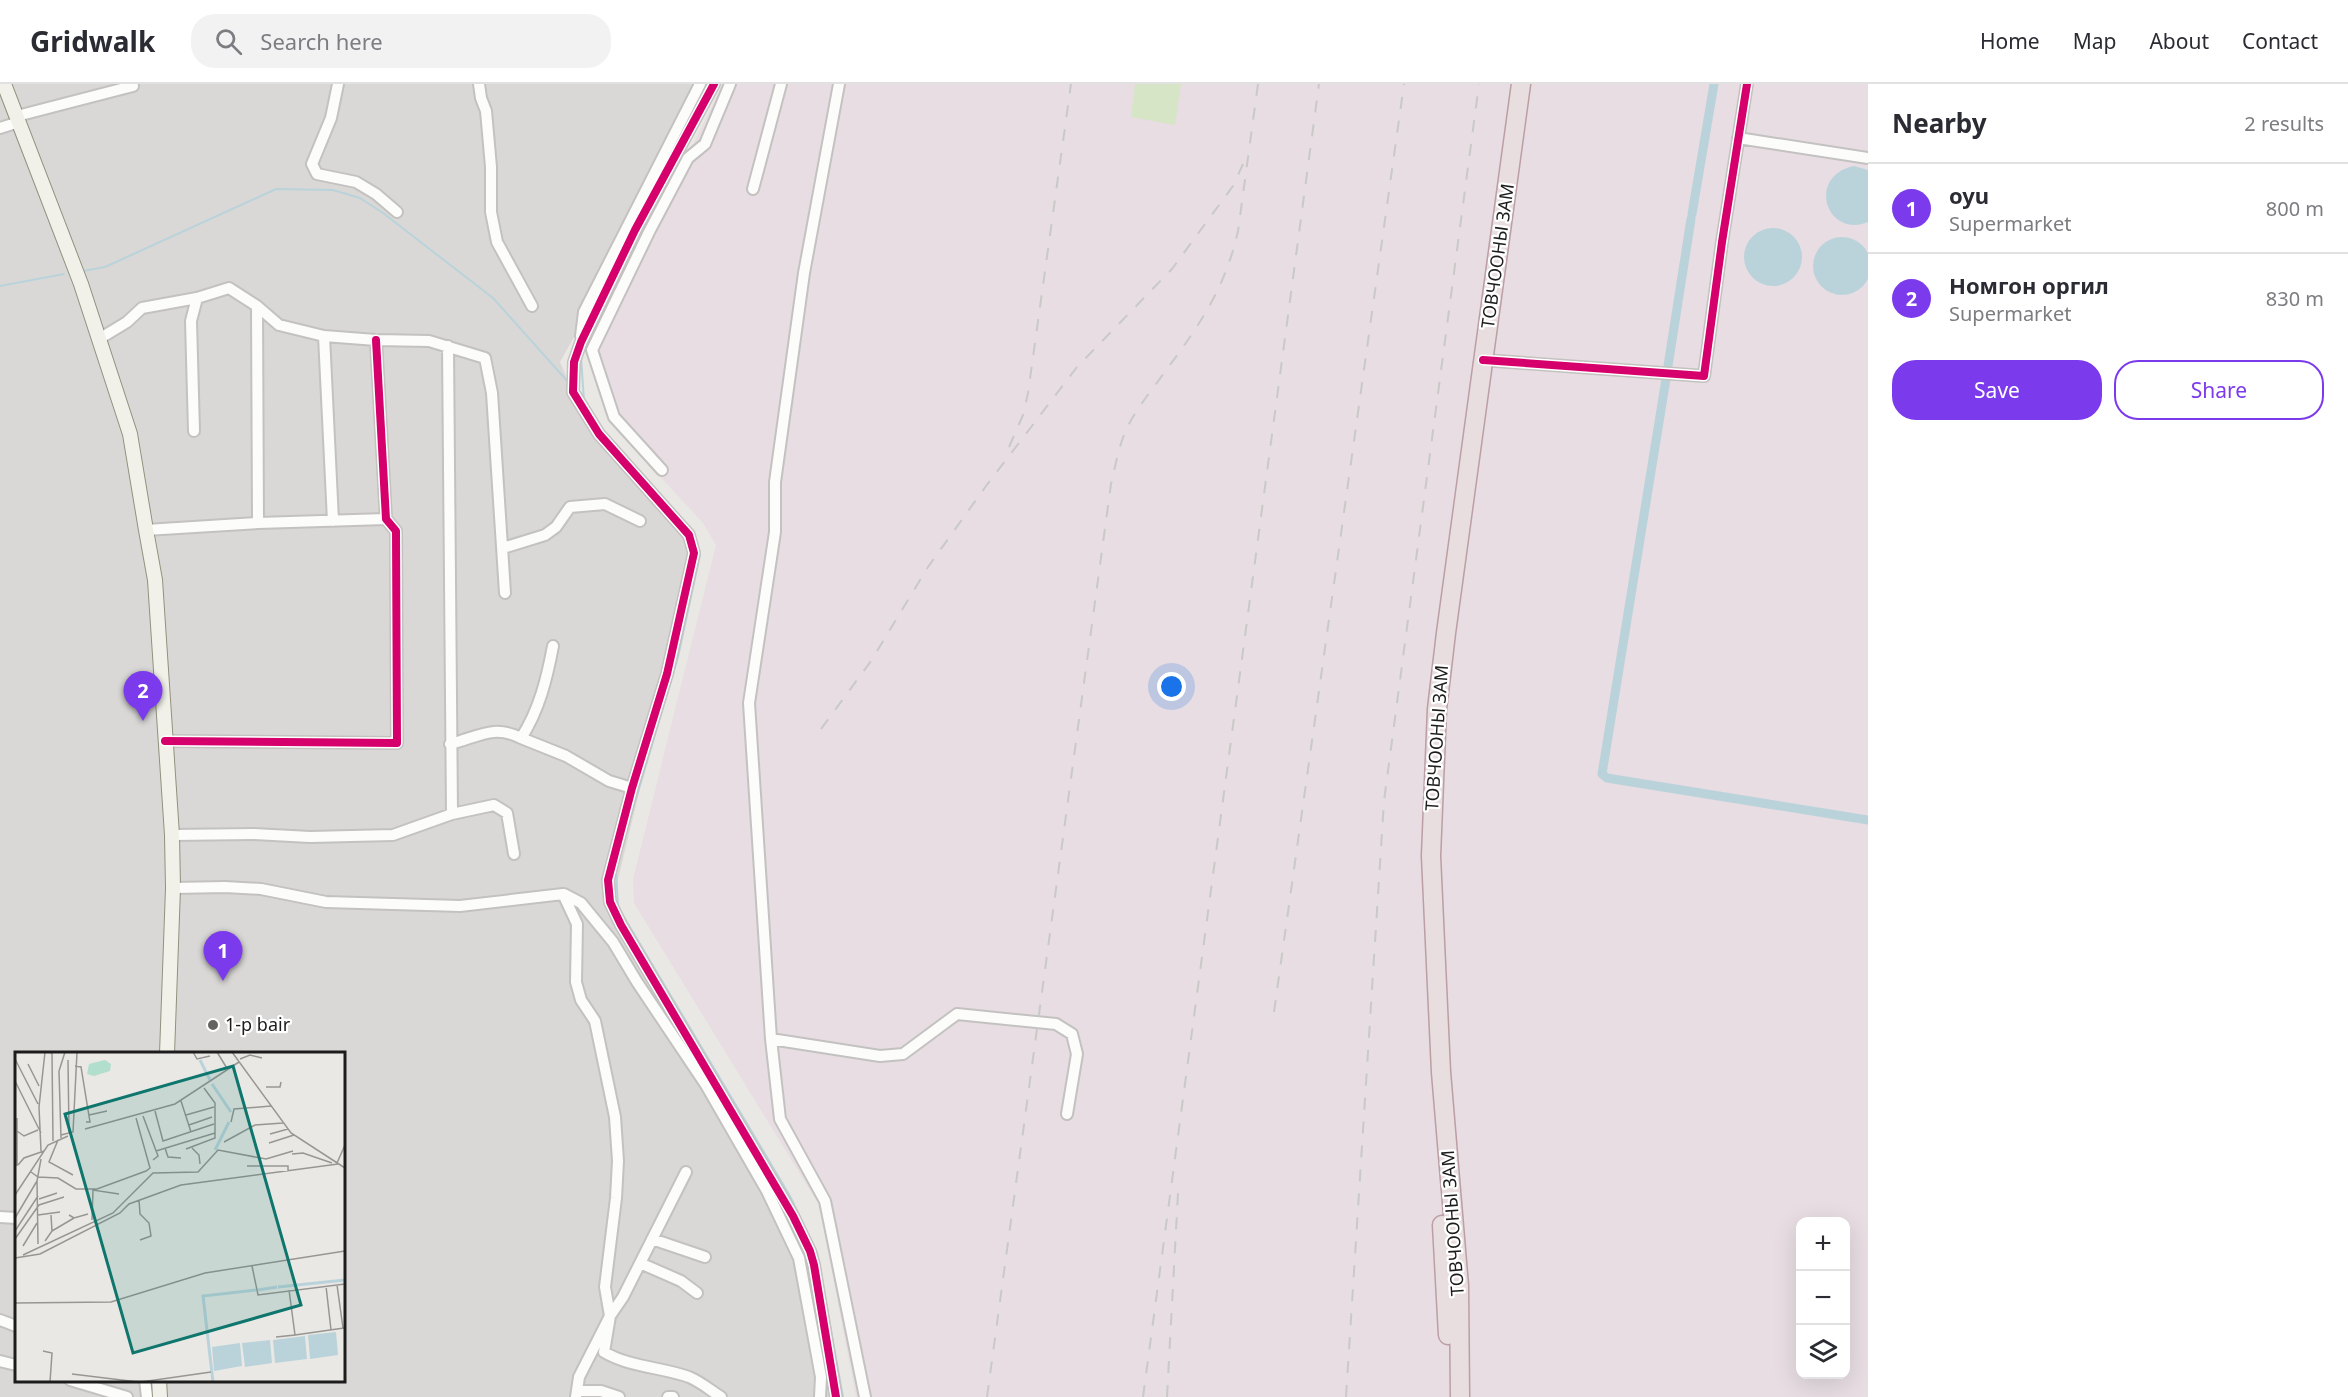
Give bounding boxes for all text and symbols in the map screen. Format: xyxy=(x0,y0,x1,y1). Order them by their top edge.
search box xyxy=(191,14,611,68)
text: Gridwalk xyxy=(30,22,155,60)
icon: search xyxy=(212,25,245,58)
text: Search here xyxy=(260,26,383,56)
text: Home xyxy=(1980,27,2040,55)
text: Map xyxy=(2073,27,2116,55)
text: About xyxy=(2149,27,2209,55)
text: Contact xyxy=(2242,27,2318,55)
text: Nearby xyxy=(1892,105,1987,141)
text: 2 results xyxy=(2244,110,2324,137)
text: oyu xyxy=(1949,180,1989,210)
street label: ТОВЧООНЫ ЗАМ xyxy=(1475,182,1519,330)
text: 1 xyxy=(1906,195,1917,222)
text: 800 m xyxy=(2266,195,2324,222)
text: Supermarket xyxy=(1949,210,2072,237)
text: Номгон оргил xyxy=(1949,270,2109,300)
text: 2 xyxy=(1906,285,1917,312)
text: 830 m xyxy=(2266,285,2324,312)
text: Supermarket xyxy=(1949,300,2072,327)
button: Save xyxy=(1892,360,2102,420)
button: Share xyxy=(2114,360,2324,420)
street label: ТОВЧООНЫ ЗАМ xyxy=(1419,664,1453,812)
pin: 2 xyxy=(124,672,162,721)
your location xyxy=(1157,672,1186,701)
pin: 1 xyxy=(204,932,242,981)
place label: 1-p bair xyxy=(225,1012,291,1036)
marker: 1-p bair xyxy=(206,1018,220,1032)
inset map xyxy=(15,1052,345,1382)
street label: ТОВЧООНЫ ЗАМ xyxy=(1435,1149,1469,1297)
map controls xyxy=(1796,1217,1850,1379)
button: + xyxy=(1796,1217,1850,1271)
button: − xyxy=(1796,1271,1850,1325)
button: layers xyxy=(1796,1325,1850,1379)

